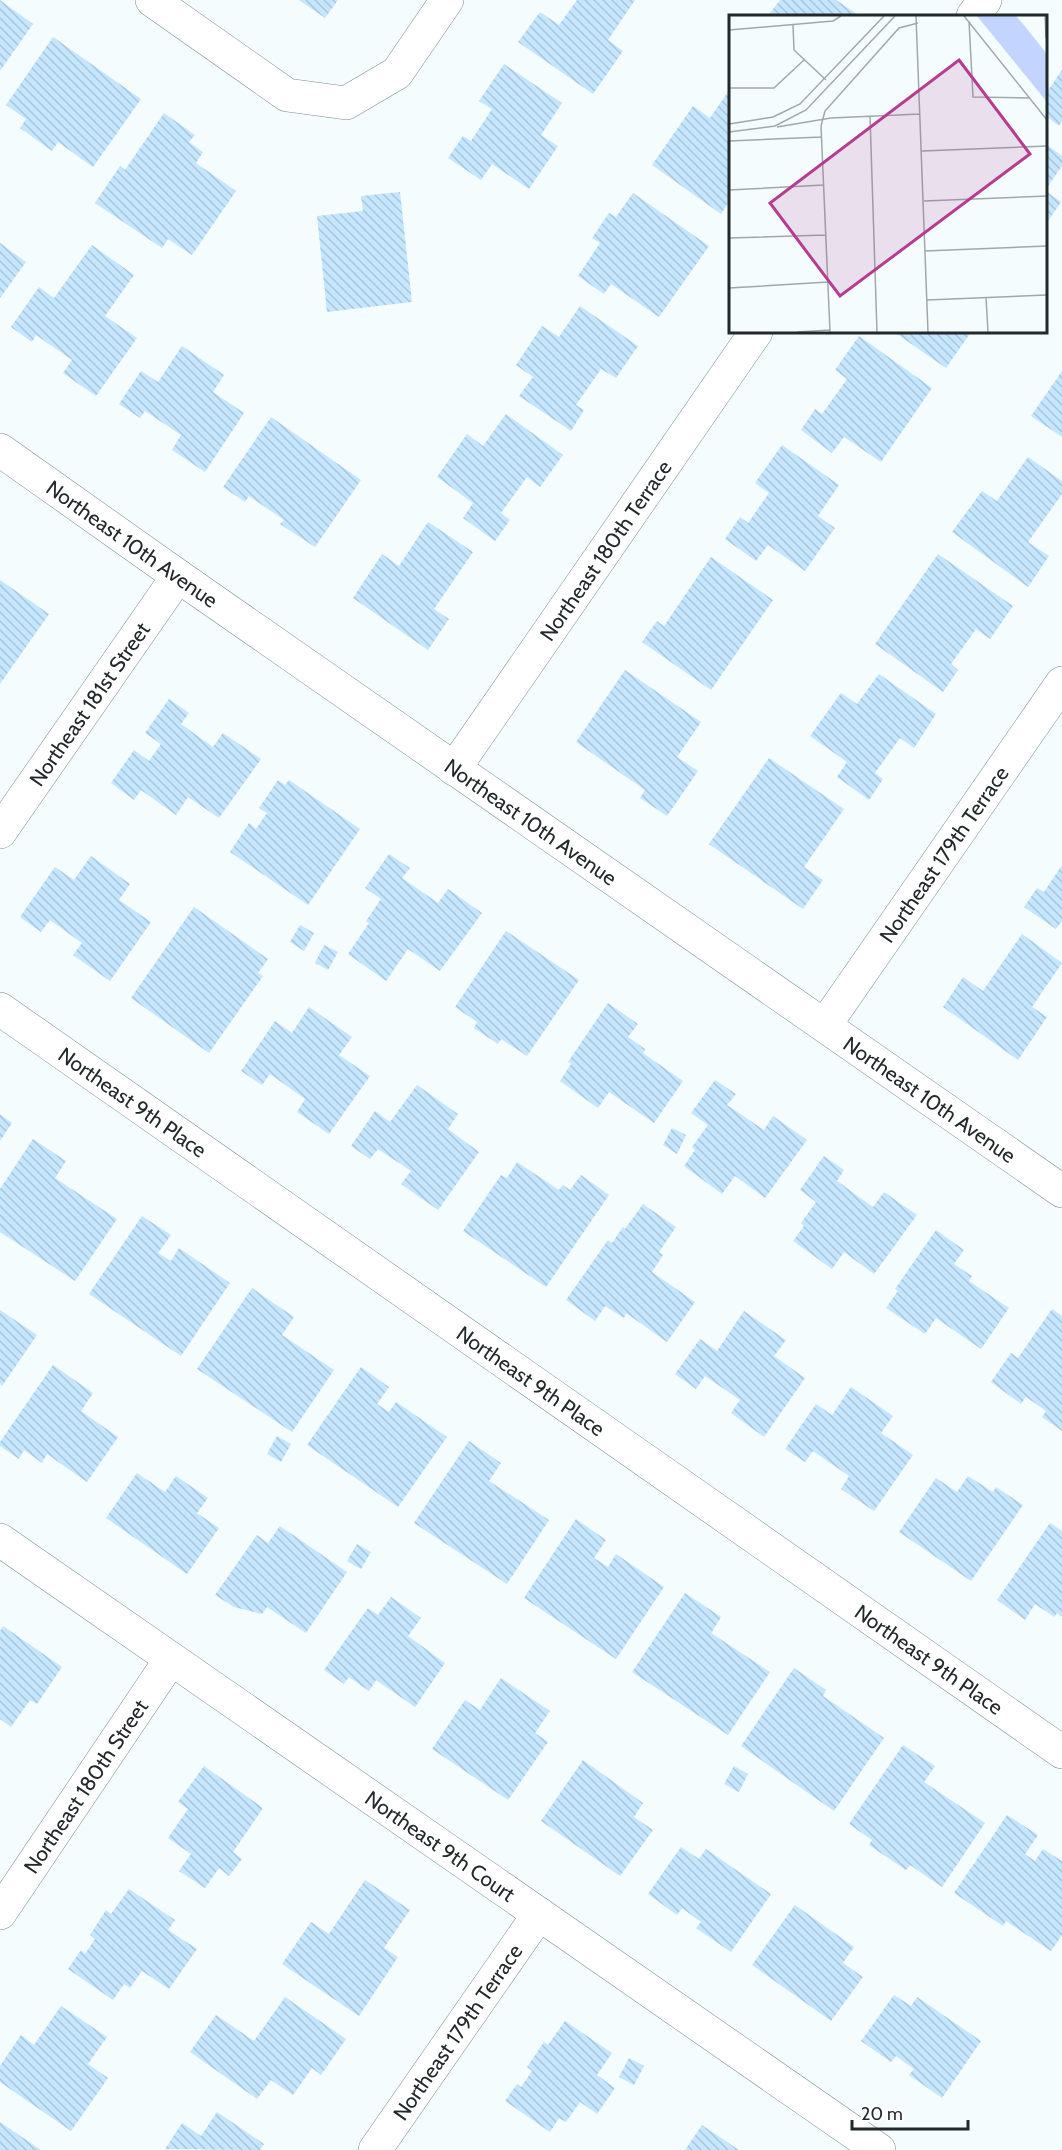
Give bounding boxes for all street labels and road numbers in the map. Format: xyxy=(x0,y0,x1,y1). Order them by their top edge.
street label: Northeast 180th Terrace xyxy=(534,455,676,645)
street label: Northeast 10th Avenue xyxy=(42,474,223,613)
street label: Northeast 181st Street xyxy=(24,617,155,791)
street label: Northeast 10th Avenue xyxy=(440,753,622,890)
street label: Northeast 179th Terrace xyxy=(874,761,1013,947)
street label: Northeast 10th Avenue xyxy=(839,1031,1021,1168)
street label: Northeast 9th Place xyxy=(54,1042,212,1162)
street label: Northeast 9th Place xyxy=(452,1320,610,1441)
street label: Northeast 9th Place xyxy=(850,1599,1008,1720)
street label: Northeast 180th Street xyxy=(18,1694,153,1878)
street label: Northeast 9th Court xyxy=(361,1785,520,1906)
street label: Northeast 179th Terrace xyxy=(387,1939,527,2125)

